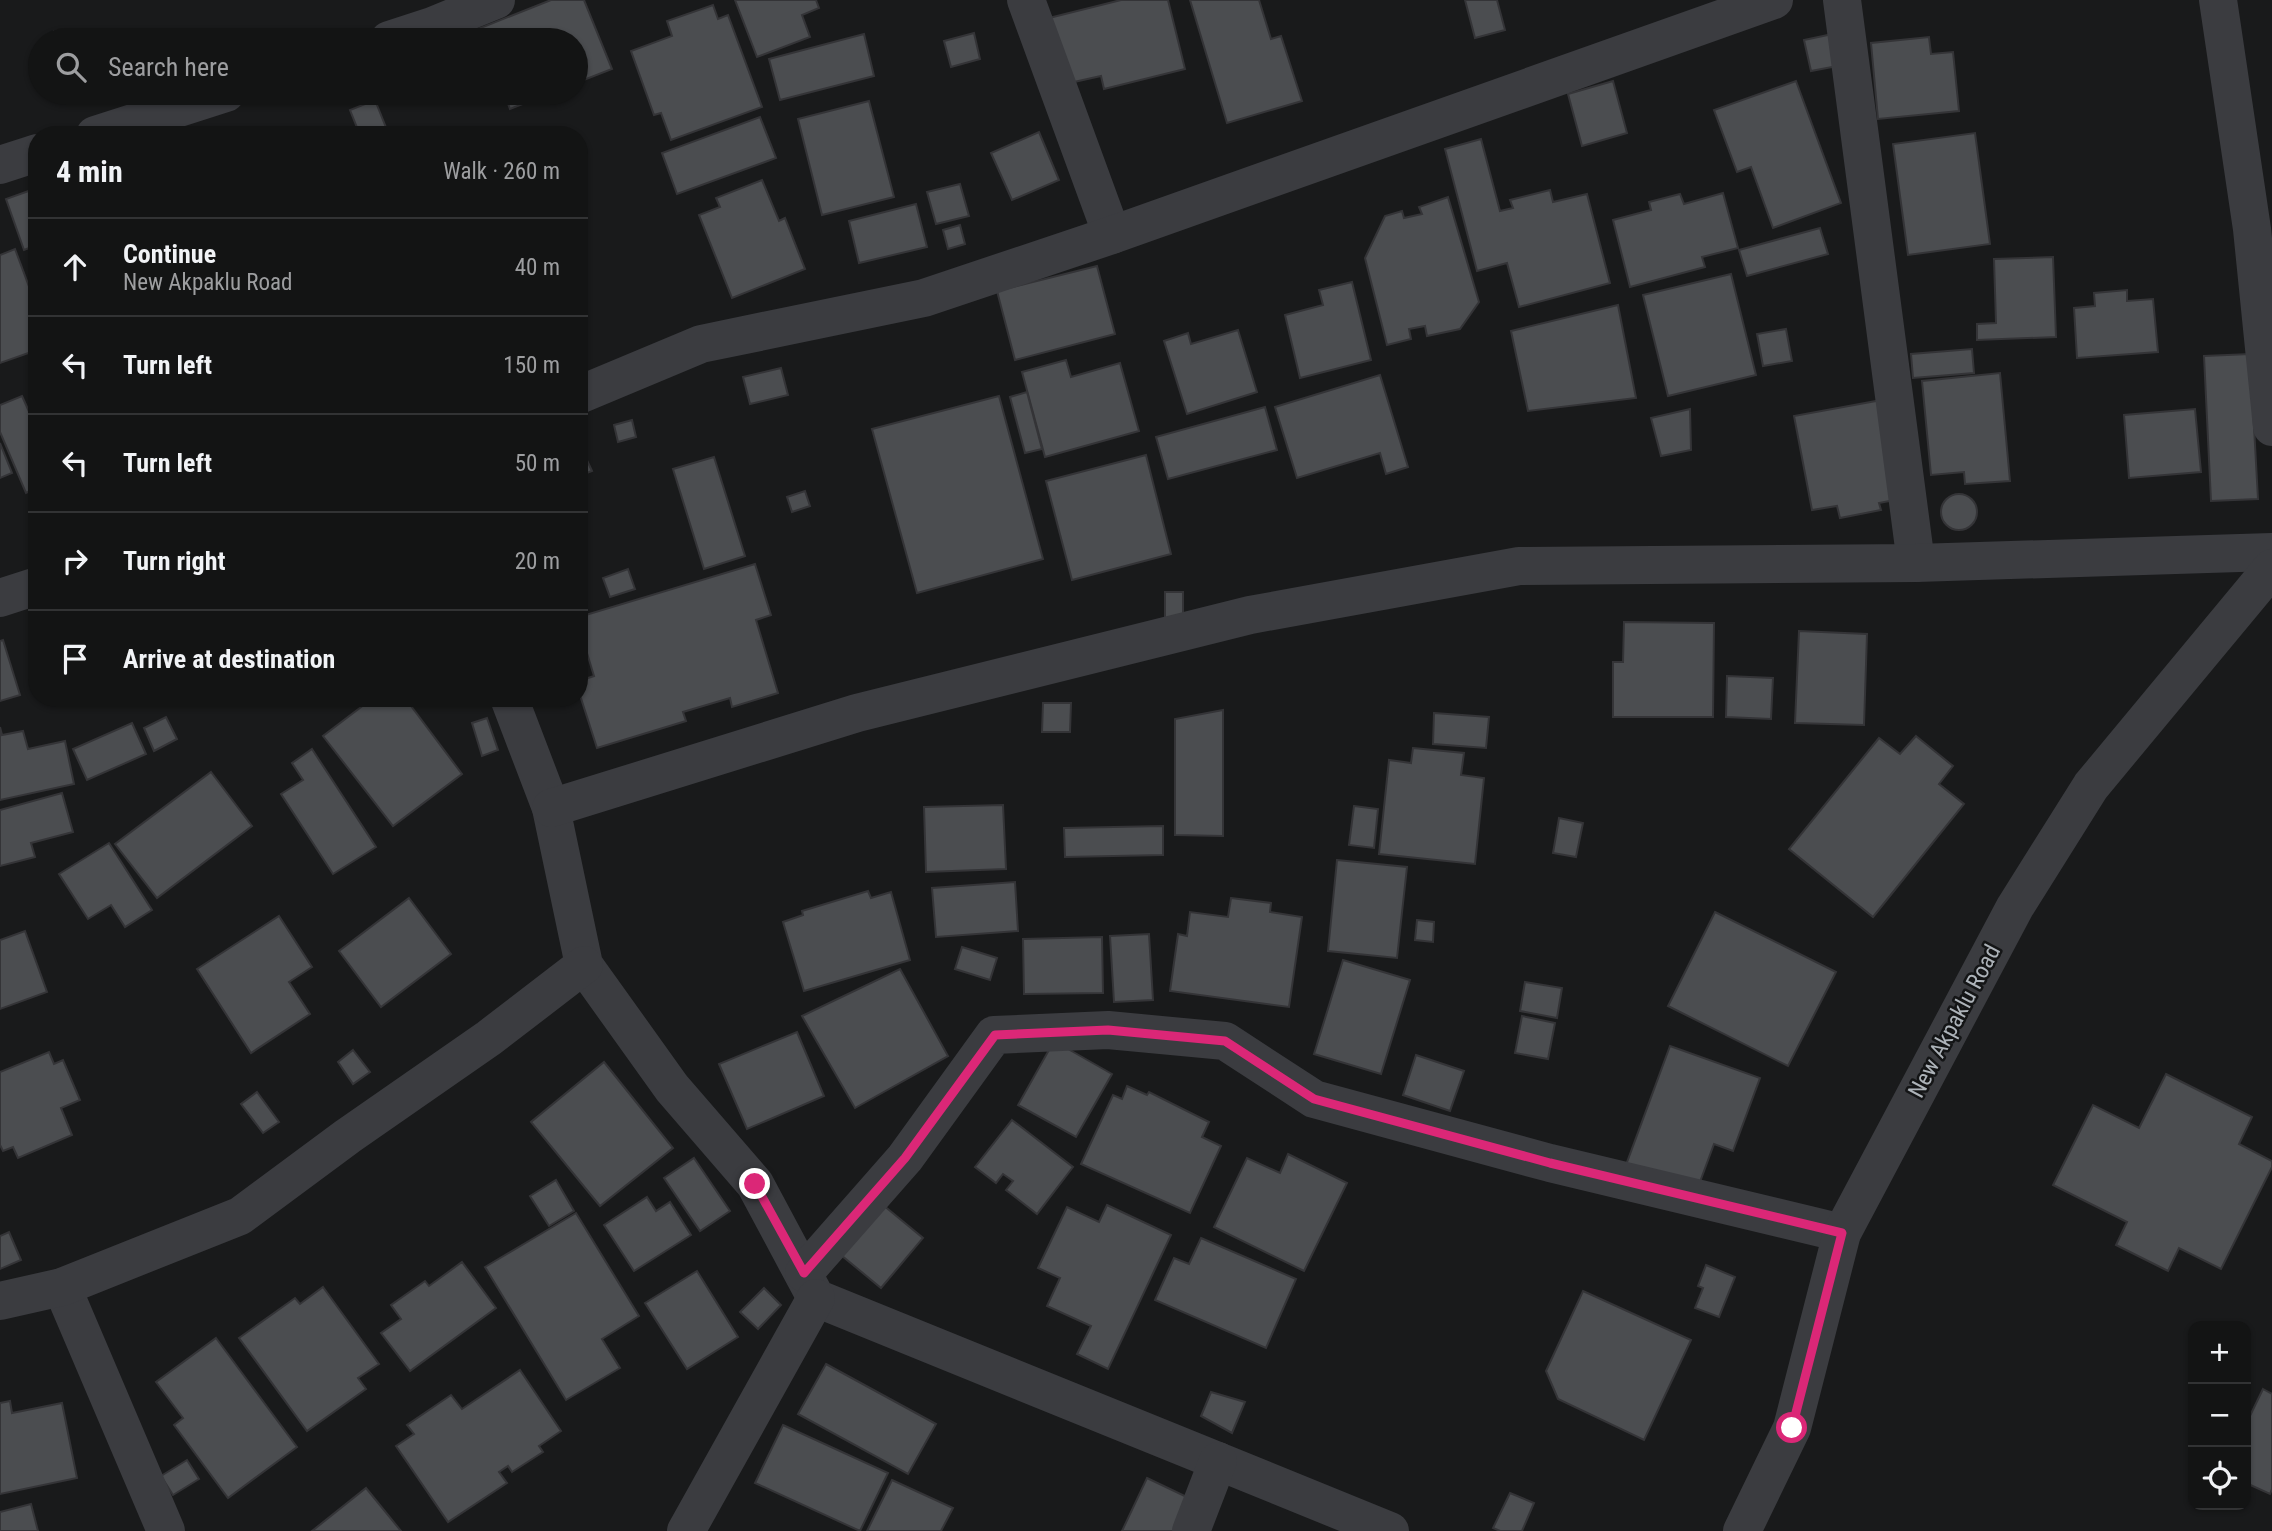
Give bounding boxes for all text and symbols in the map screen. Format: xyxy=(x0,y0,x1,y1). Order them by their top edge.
search box xyxy=(28,28,588,105)
icon: search xyxy=(52,48,90,86)
text: Search here xyxy=(108,52,229,82)
text: 4 min xyxy=(56,154,123,189)
text: Walk · 260 m xyxy=(443,158,560,185)
text: Continue xyxy=(123,239,216,269)
icon: ahead xyxy=(56,248,94,286)
text: 40 m xyxy=(515,254,560,281)
text: New Akpaklu Road xyxy=(123,269,292,296)
icon: left xyxy=(56,346,94,384)
text: Turn left xyxy=(123,350,212,380)
text: 150 m xyxy=(503,352,560,379)
icon: left xyxy=(56,444,94,482)
text: Turn left xyxy=(123,448,212,478)
text: 50 m xyxy=(515,450,560,477)
icon: right xyxy=(56,542,94,580)
text: Turn right xyxy=(123,546,225,576)
text: 20 m xyxy=(515,548,560,575)
icon: arrive xyxy=(56,640,94,678)
text: Arrive at destination xyxy=(123,644,335,674)
street label: New Akpaklu Road xyxy=(1903,940,2006,1102)
route end xyxy=(739,1168,770,1199)
map controls xyxy=(2188,1321,2251,1510)
button: + xyxy=(2188,1321,2251,1384)
button: − xyxy=(2188,1384,2251,1447)
route start xyxy=(1776,1412,1807,1443)
button: locate xyxy=(2188,1447,2251,1510)

